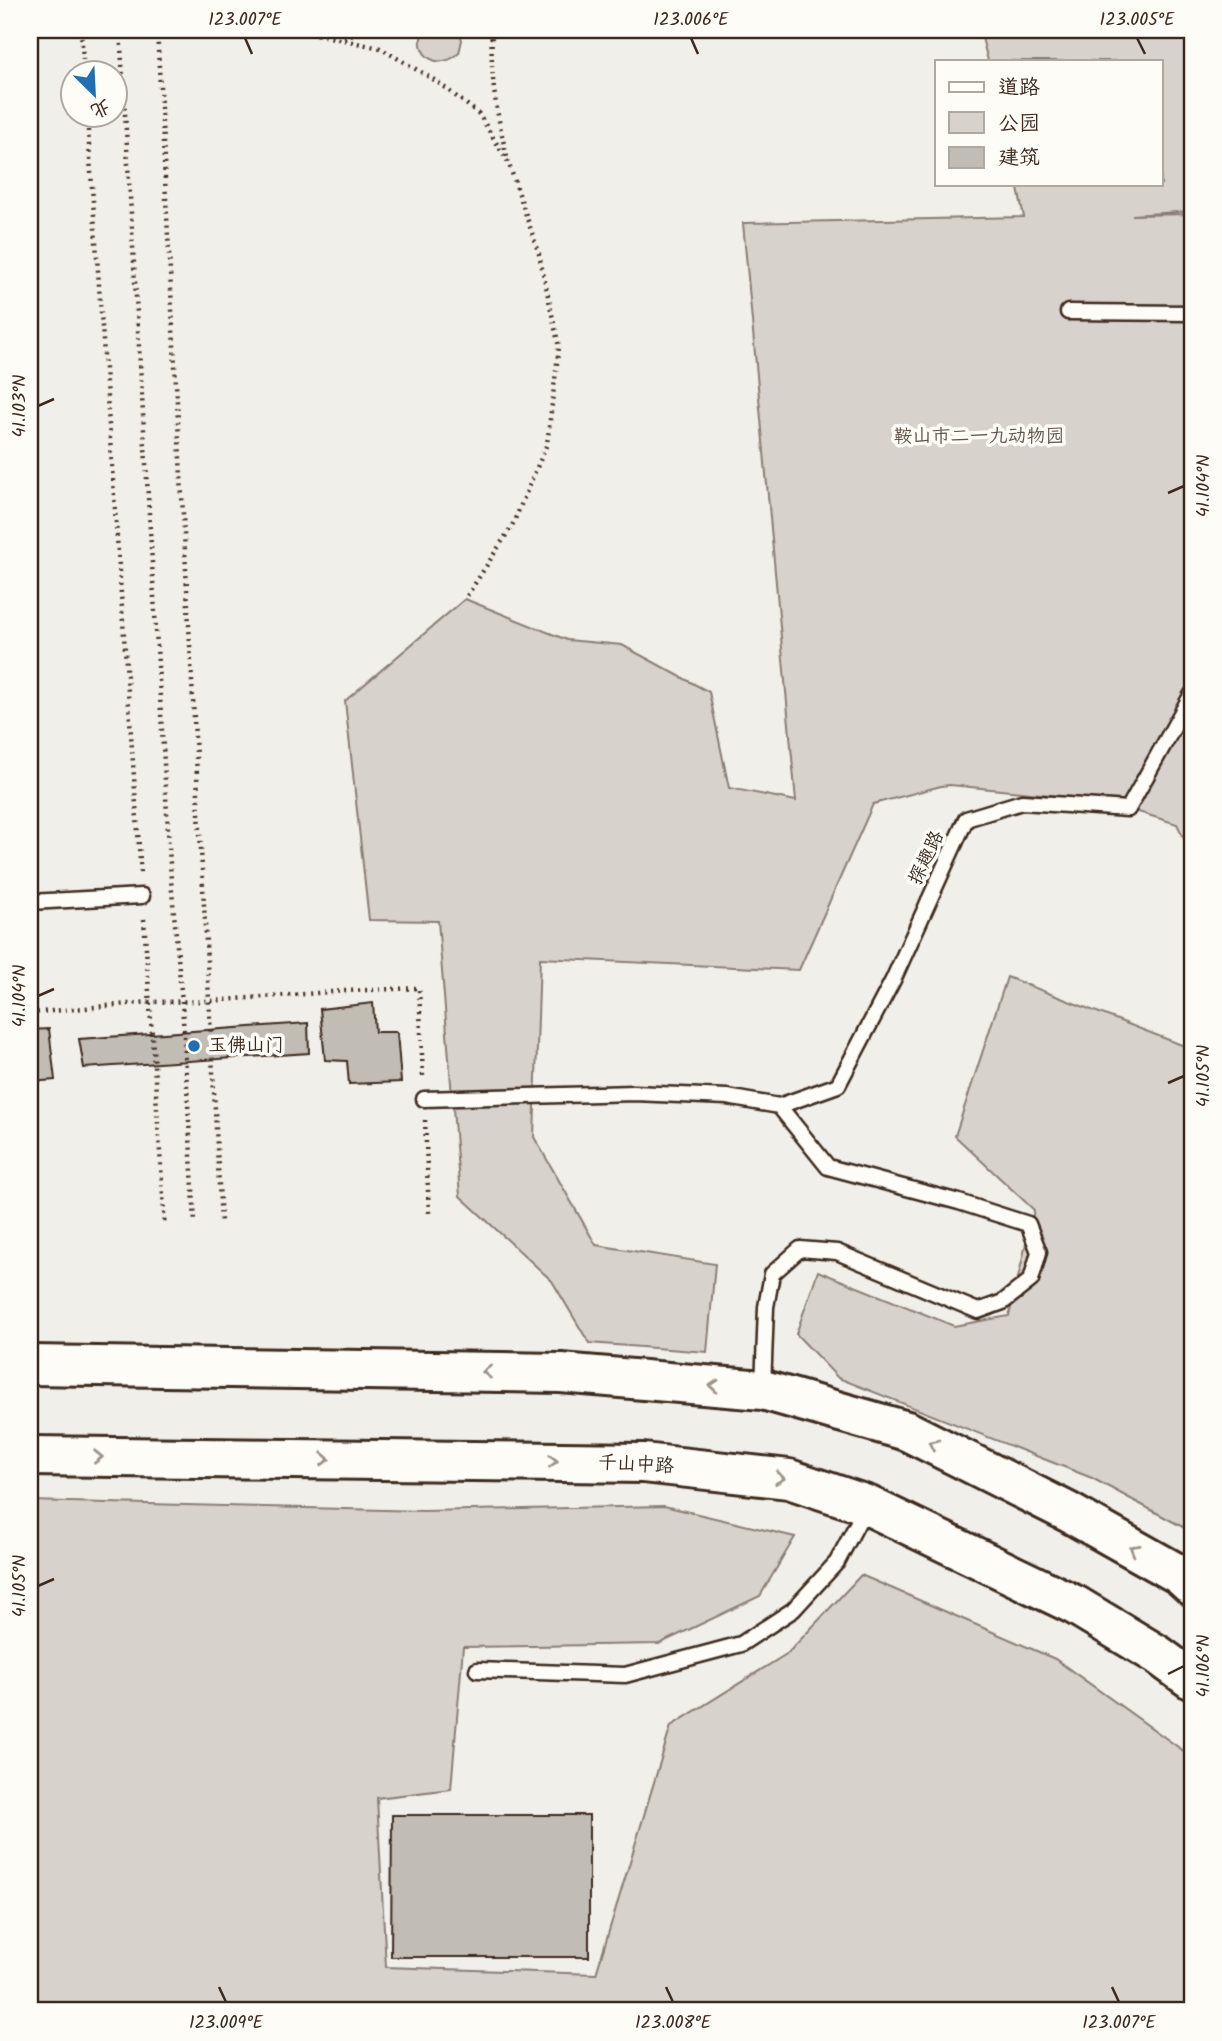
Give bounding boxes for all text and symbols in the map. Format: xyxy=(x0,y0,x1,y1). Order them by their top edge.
text: 123.007°E xyxy=(208,6,282,35)
text: 123.006°E xyxy=(653,6,729,35)
text: 123.005°E xyxy=(1100,6,1175,35)
north arrow xyxy=(60,60,130,130)
legend xyxy=(935,60,1162,186)
text: 道路 xyxy=(998,72,1040,105)
text: 北 xyxy=(85,90,115,125)
text: 公园 xyxy=(998,108,1040,141)
text: 建筑 xyxy=(998,142,1040,175)
text: 41.103°N xyxy=(6,374,35,438)
park label: 鞍山市二一九动物园 xyxy=(893,422,1065,452)
text: 41.104°N xyxy=(1190,455,1219,517)
street label: 探趣路 xyxy=(901,826,953,890)
text: 41.104°N xyxy=(6,965,35,1027)
place label: 玉佛山门 xyxy=(208,1031,284,1061)
marker: 玉佛山门 xyxy=(186,1038,202,1054)
text: 41.105°N xyxy=(1190,1045,1219,1107)
one-way arrow xyxy=(482,1364,492,1380)
one-way arrow xyxy=(709,1379,720,1394)
one-way arrow xyxy=(928,1439,940,1453)
street label: 千山中路 xyxy=(597,1448,675,1482)
one-way arrow xyxy=(93,1449,104,1465)
one-way arrow xyxy=(321,1451,331,1467)
one-way arrow xyxy=(548,1453,559,1469)
one-way arrow xyxy=(774,1471,785,1486)
one-way arrow xyxy=(1129,1545,1142,1558)
text: 41.105°N xyxy=(6,1555,35,1617)
text: 41.106°N xyxy=(1190,1635,1219,1697)
text: 123.009°E xyxy=(189,2009,264,2038)
text: 123.008°E xyxy=(635,2009,712,2038)
text: 123.007°E xyxy=(1082,2009,1156,2038)

